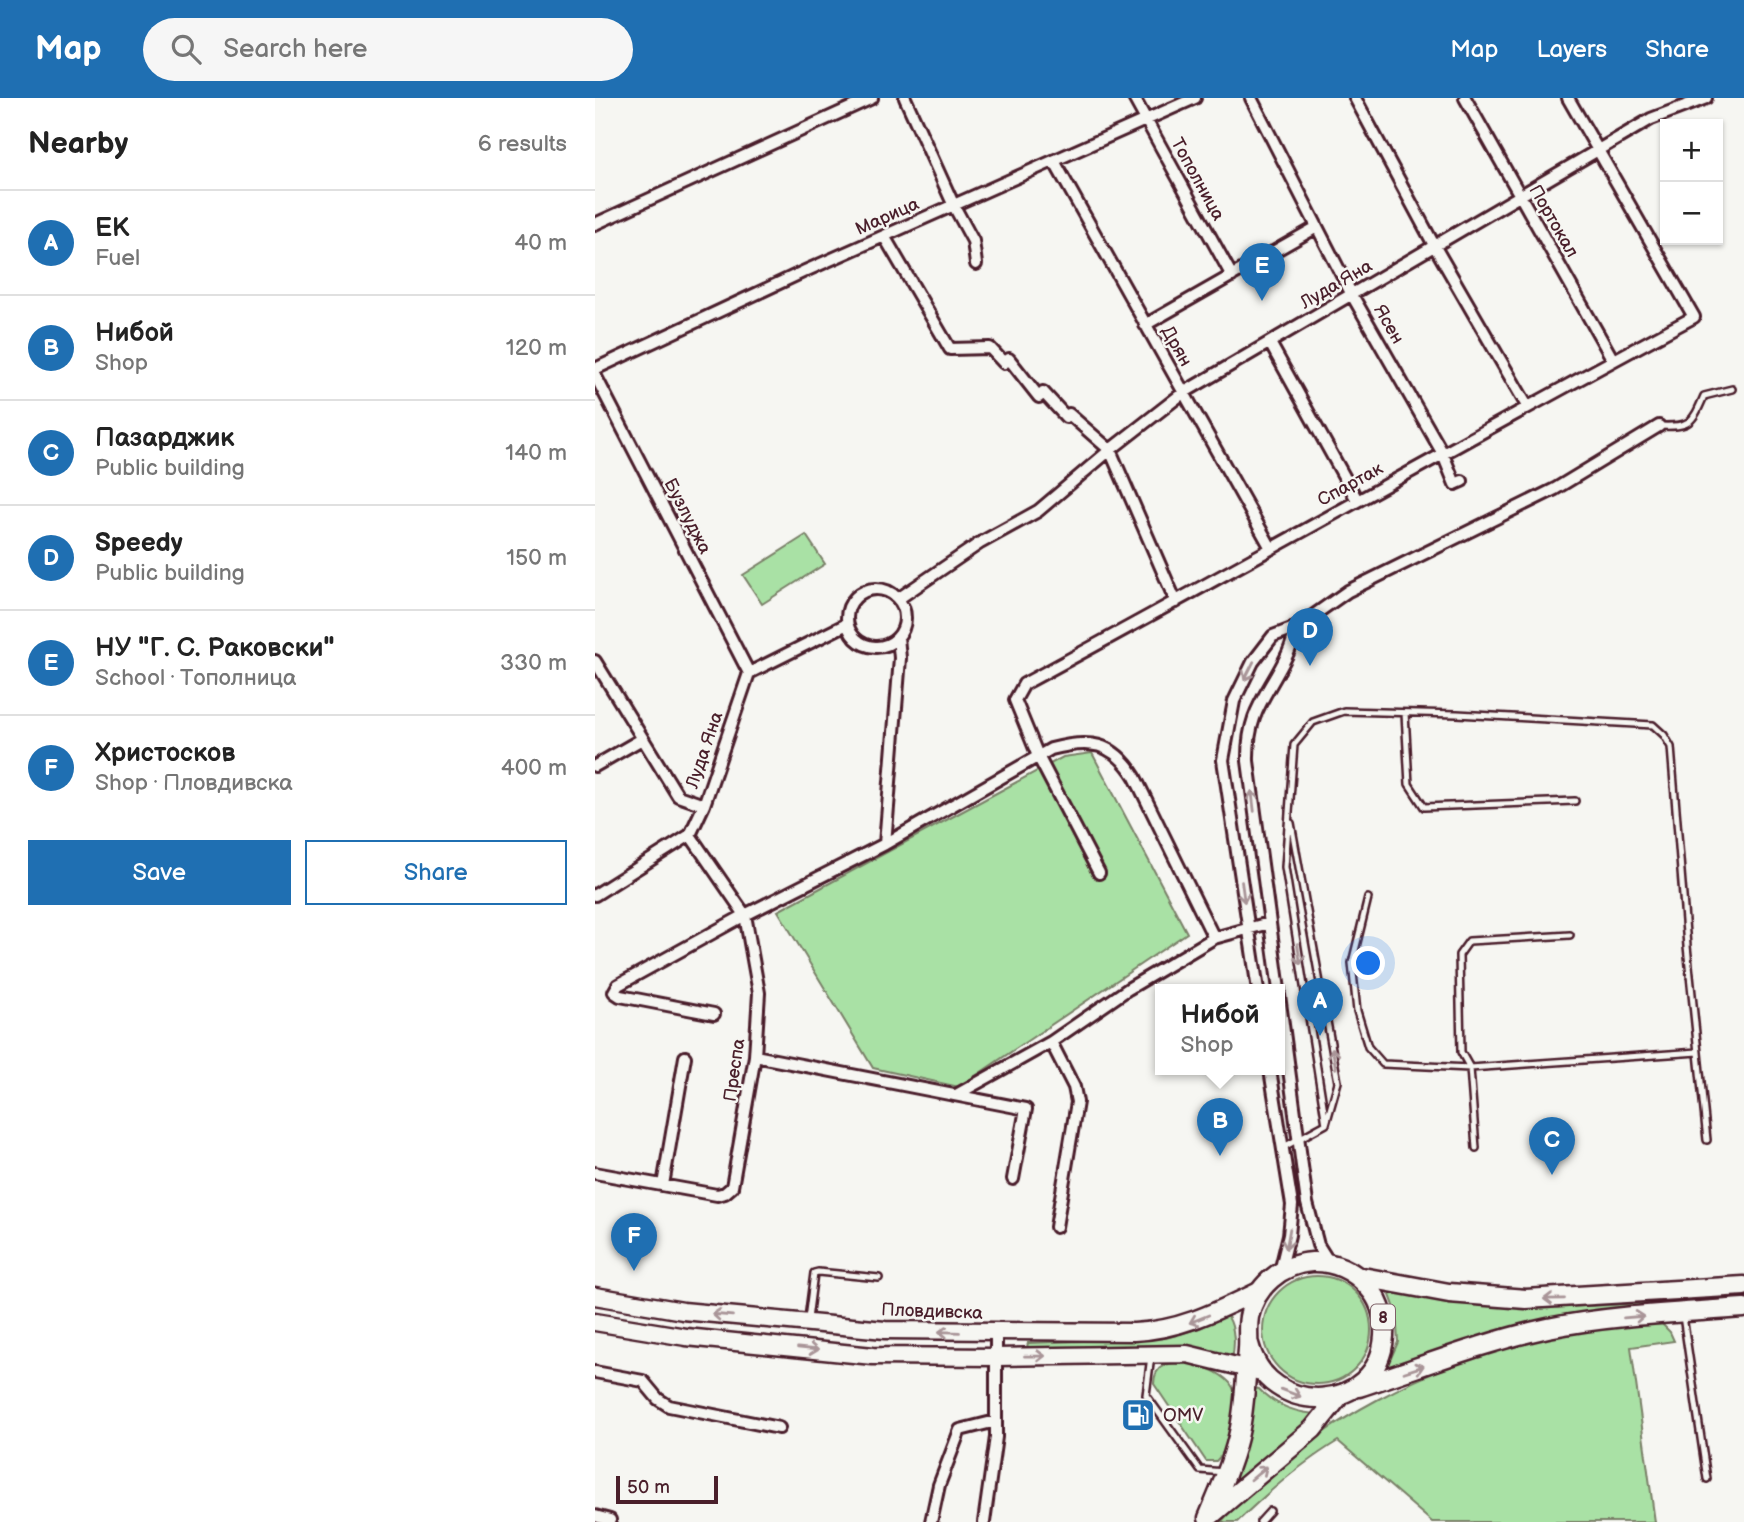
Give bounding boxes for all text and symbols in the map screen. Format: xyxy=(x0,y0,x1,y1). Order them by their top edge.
search box xyxy=(143,18,633,81)
text: Map xyxy=(35,29,101,69)
icon: search xyxy=(167,30,205,68)
text: Search here xyxy=(223,34,367,65)
text: Map xyxy=(1450,35,1498,64)
text: Layers xyxy=(1536,35,1607,64)
text: Share xyxy=(1645,35,1709,64)
map controls xyxy=(1660,119,1723,245)
button: + xyxy=(1660,119,1723,182)
text: Nearby xyxy=(28,126,128,162)
text: 6 results xyxy=(478,130,567,158)
street label: Тополница xyxy=(1166,134,1229,225)
street label: Портокал xyxy=(1524,181,1583,261)
button: − xyxy=(1660,182,1723,245)
street label: Марица xyxy=(852,193,922,240)
text: ЕК xyxy=(95,213,129,244)
text: A xyxy=(44,229,58,257)
text: 40 m xyxy=(514,229,567,257)
pin: E xyxy=(1239,243,1285,301)
text: Fuel xyxy=(95,244,140,272)
street label: Луда Яна xyxy=(1296,255,1376,314)
street label: Ясен xyxy=(1369,301,1408,348)
text: Нибой xyxy=(95,318,174,349)
street label: Дрян xyxy=(1157,322,1196,370)
text: B xyxy=(43,334,59,362)
text: 120 m xyxy=(506,334,567,362)
text: Shop xyxy=(95,349,148,377)
text: Пазарджик xyxy=(95,423,234,454)
text: C xyxy=(43,439,59,467)
text: 140 m xyxy=(505,439,567,467)
text: Public building xyxy=(95,454,245,482)
street label: Спартак xyxy=(1314,458,1387,511)
street label: Бузлуджа xyxy=(660,475,716,558)
text: Speedy xyxy=(95,528,183,559)
text: D xyxy=(43,544,59,572)
text: 150 m xyxy=(506,544,567,572)
text: Public building xyxy=(95,559,245,587)
pin: D xyxy=(1287,608,1333,666)
text: НУ "Г. С. Раковски" xyxy=(95,633,335,664)
text: E xyxy=(44,649,58,677)
text: 330 m xyxy=(500,649,567,677)
one-way arrow xyxy=(1242,660,1256,681)
text: School · Тополница xyxy=(95,664,297,692)
street label: Луда Яна xyxy=(681,709,727,792)
text: Христосков xyxy=(95,738,235,769)
text: F xyxy=(44,754,58,782)
text: 400 m xyxy=(501,754,567,782)
text: Shop · Пловдивска xyxy=(95,769,293,797)
one-way arrow xyxy=(1247,790,1260,813)
button: Save xyxy=(28,840,291,905)
button: Share xyxy=(305,840,567,905)
one-way arrow xyxy=(1237,881,1250,903)
one-way arrow xyxy=(1292,942,1305,964)
your location xyxy=(1351,946,1385,980)
pin: A xyxy=(1297,978,1343,1036)
popup xyxy=(1155,984,1285,1075)
text: Нибой xyxy=(1181,1000,1259,1031)
text: Shop xyxy=(1181,1031,1234,1059)
street label: Преспа xyxy=(720,1037,749,1103)
one-way arrow xyxy=(1327,1047,1340,1070)
pin: B xyxy=(1197,1098,1243,1156)
pin: C xyxy=(1529,1117,1575,1175)
pin: F xyxy=(611,1213,657,1271)
one-way arrow xyxy=(1281,1227,1294,1250)
one-way arrow xyxy=(1542,1292,1565,1305)
street label: Пловдивска xyxy=(881,1299,984,1324)
road number: 8 xyxy=(1371,1304,1395,1330)
one-way arrow xyxy=(712,1308,734,1321)
one-way arrow xyxy=(1623,1310,1645,1323)
one-way arrow xyxy=(1189,1314,1211,1327)
one-way arrow xyxy=(938,1325,961,1338)
one-way arrow xyxy=(796,1343,819,1356)
one-way arrow xyxy=(1024,1350,1047,1363)
one-way arrow xyxy=(1402,1362,1424,1374)
one-way arrow xyxy=(1280,1388,1302,1400)
fuel station icon: OMV xyxy=(1119,1396,1157,1434)
place label: OMV xyxy=(1163,1405,1203,1426)
one-way arrow xyxy=(1250,1465,1268,1481)
scale bar xyxy=(616,1473,717,1505)
text: 50 m xyxy=(627,1476,670,1499)

